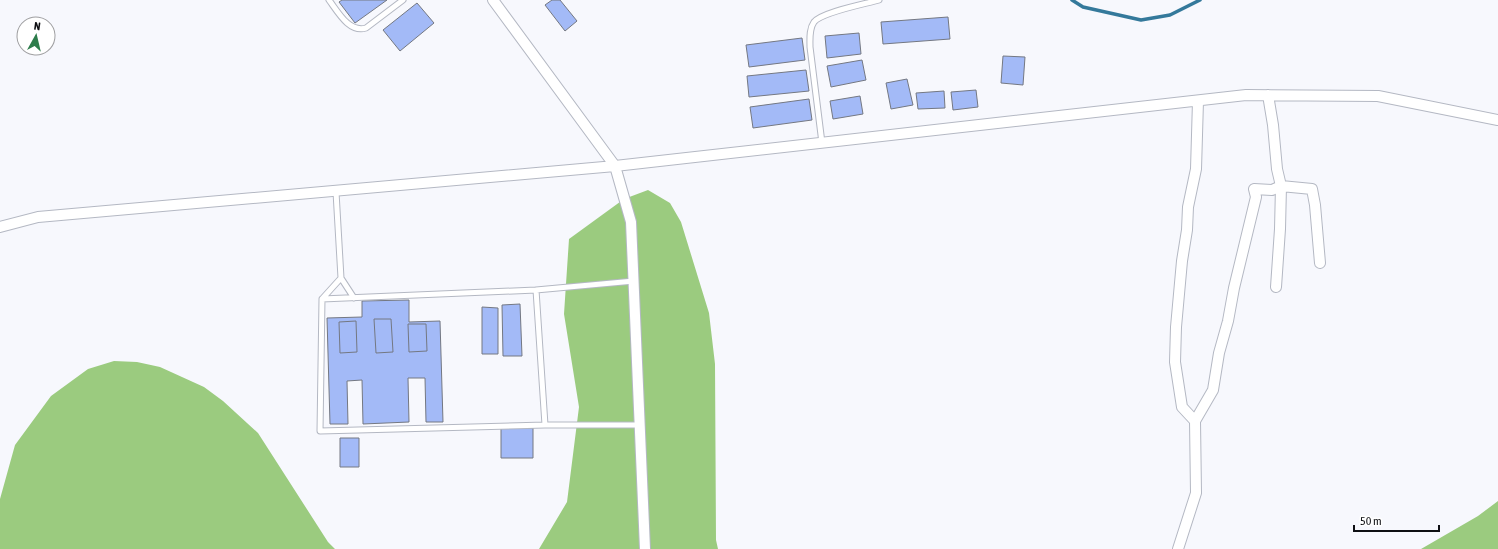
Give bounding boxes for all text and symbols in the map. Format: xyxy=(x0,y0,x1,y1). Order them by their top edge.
north arrow xyxy=(16,16,56,56)
text: N xyxy=(33,20,41,32)
scale bar xyxy=(1354,507,1439,533)
text: 50 m xyxy=(1360,514,1382,528)

